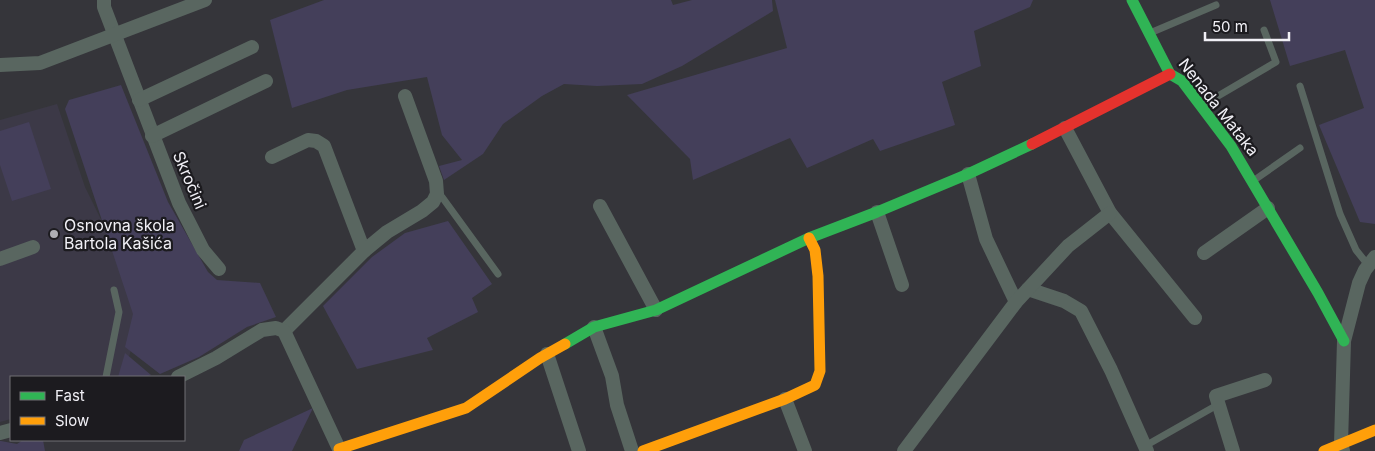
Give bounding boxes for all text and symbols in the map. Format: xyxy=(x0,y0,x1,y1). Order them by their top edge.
scale bar xyxy=(1205,10,1289,42)
text: 50 m xyxy=(1212,17,1248,36)
street label: Nenada Mataka xyxy=(1175,54,1263,160)
street label: Skročini xyxy=(169,148,211,212)
place label: Osnovna škola Bartola Kašića xyxy=(64,215,175,253)
marker: Osnovna škola Bartola Kašića xyxy=(48,228,60,240)
legend xyxy=(10,376,185,441)
text: Fast xyxy=(55,386,85,405)
text: Slow xyxy=(55,411,89,430)

